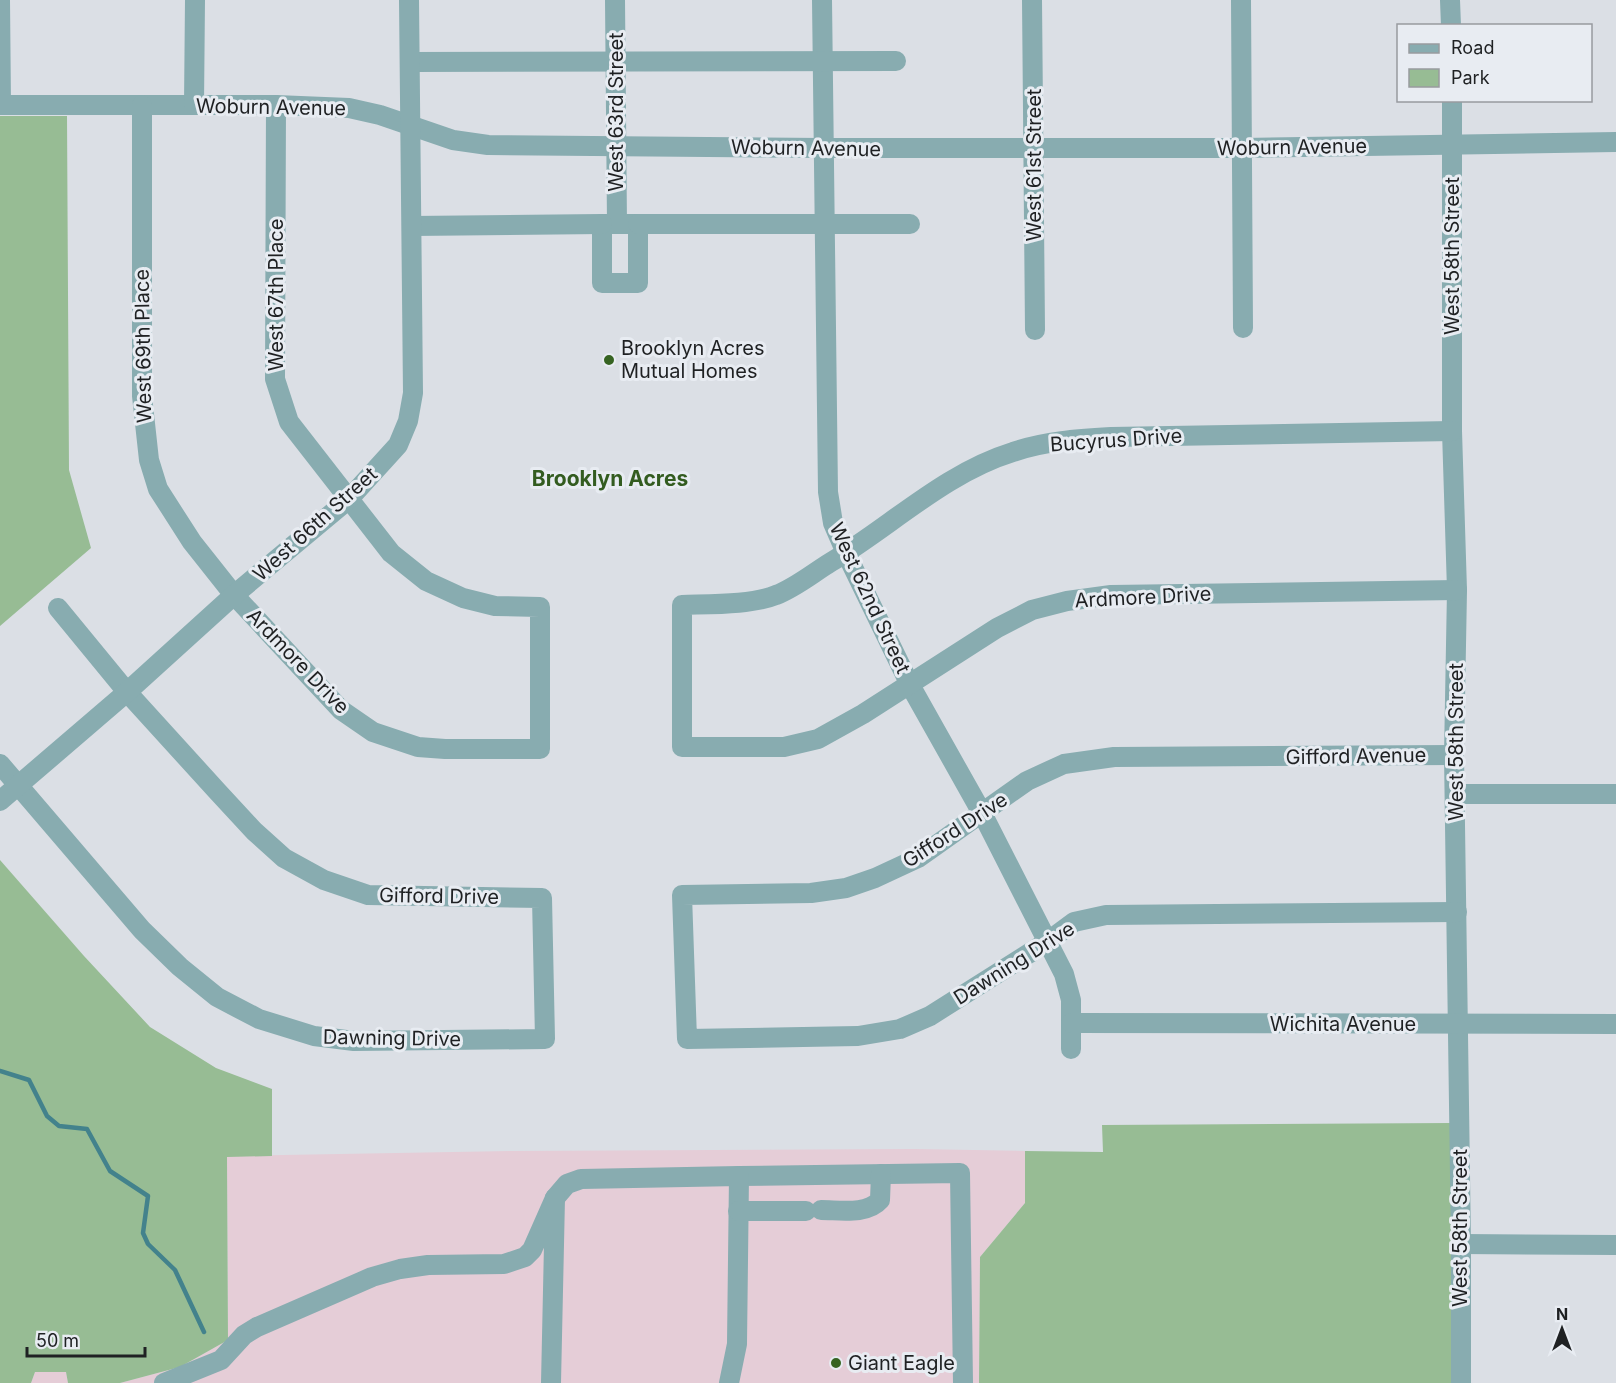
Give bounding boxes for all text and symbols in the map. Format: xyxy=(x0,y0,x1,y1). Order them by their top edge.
legend xyxy=(1397,24,1592,102)
street label: West 63rd Street xyxy=(604,32,628,192)
text: Road xyxy=(1451,37,1494,58)
text: Park xyxy=(1451,67,1490,88)
street label: West 61st Street xyxy=(1022,88,1046,241)
street label: Woburn Avenue xyxy=(196,94,346,120)
street label: Woburn Avenue xyxy=(1217,134,1367,160)
street label: Woburn Avenue xyxy=(731,135,881,161)
street label: West 58th Street xyxy=(1440,177,1464,335)
street label: West 67th Place xyxy=(264,219,288,371)
street label: West 69th Place xyxy=(130,269,156,423)
place label: Brooklyn Acres Mutual Homes xyxy=(621,336,765,383)
marker: Brooklyn Acres Mutual Homes xyxy=(602,353,616,367)
street label: Bucyrus Drive xyxy=(1049,423,1183,457)
street label: West 66th Street xyxy=(248,462,382,586)
district label: Brooklyn Acres xyxy=(532,466,688,491)
street label: West 62nd Street xyxy=(825,519,916,678)
street label: Ardmore Drive xyxy=(1074,581,1212,613)
street label: Ardmore Drive xyxy=(242,603,354,719)
street label: West 58th Street xyxy=(1444,663,1468,821)
street label: Gifford Avenue xyxy=(1286,743,1426,769)
street label: Gifford Drive xyxy=(898,787,1012,873)
street label: Gifford Drive xyxy=(379,883,499,909)
street label: Dawning Drive xyxy=(949,916,1079,1010)
street label: Wichita Avenue xyxy=(1270,1012,1416,1036)
street label: Dawning Drive xyxy=(323,1025,461,1051)
street label: West 58th Street xyxy=(1448,1149,1472,1307)
north arrow xyxy=(1532,1299,1592,1359)
text: N xyxy=(1556,1304,1568,1324)
scale bar xyxy=(27,1320,146,1358)
text: 50 m xyxy=(36,1330,79,1351)
place label: Giant Eagle xyxy=(848,1351,955,1375)
marker: Giant Eagle xyxy=(829,1356,843,1370)

